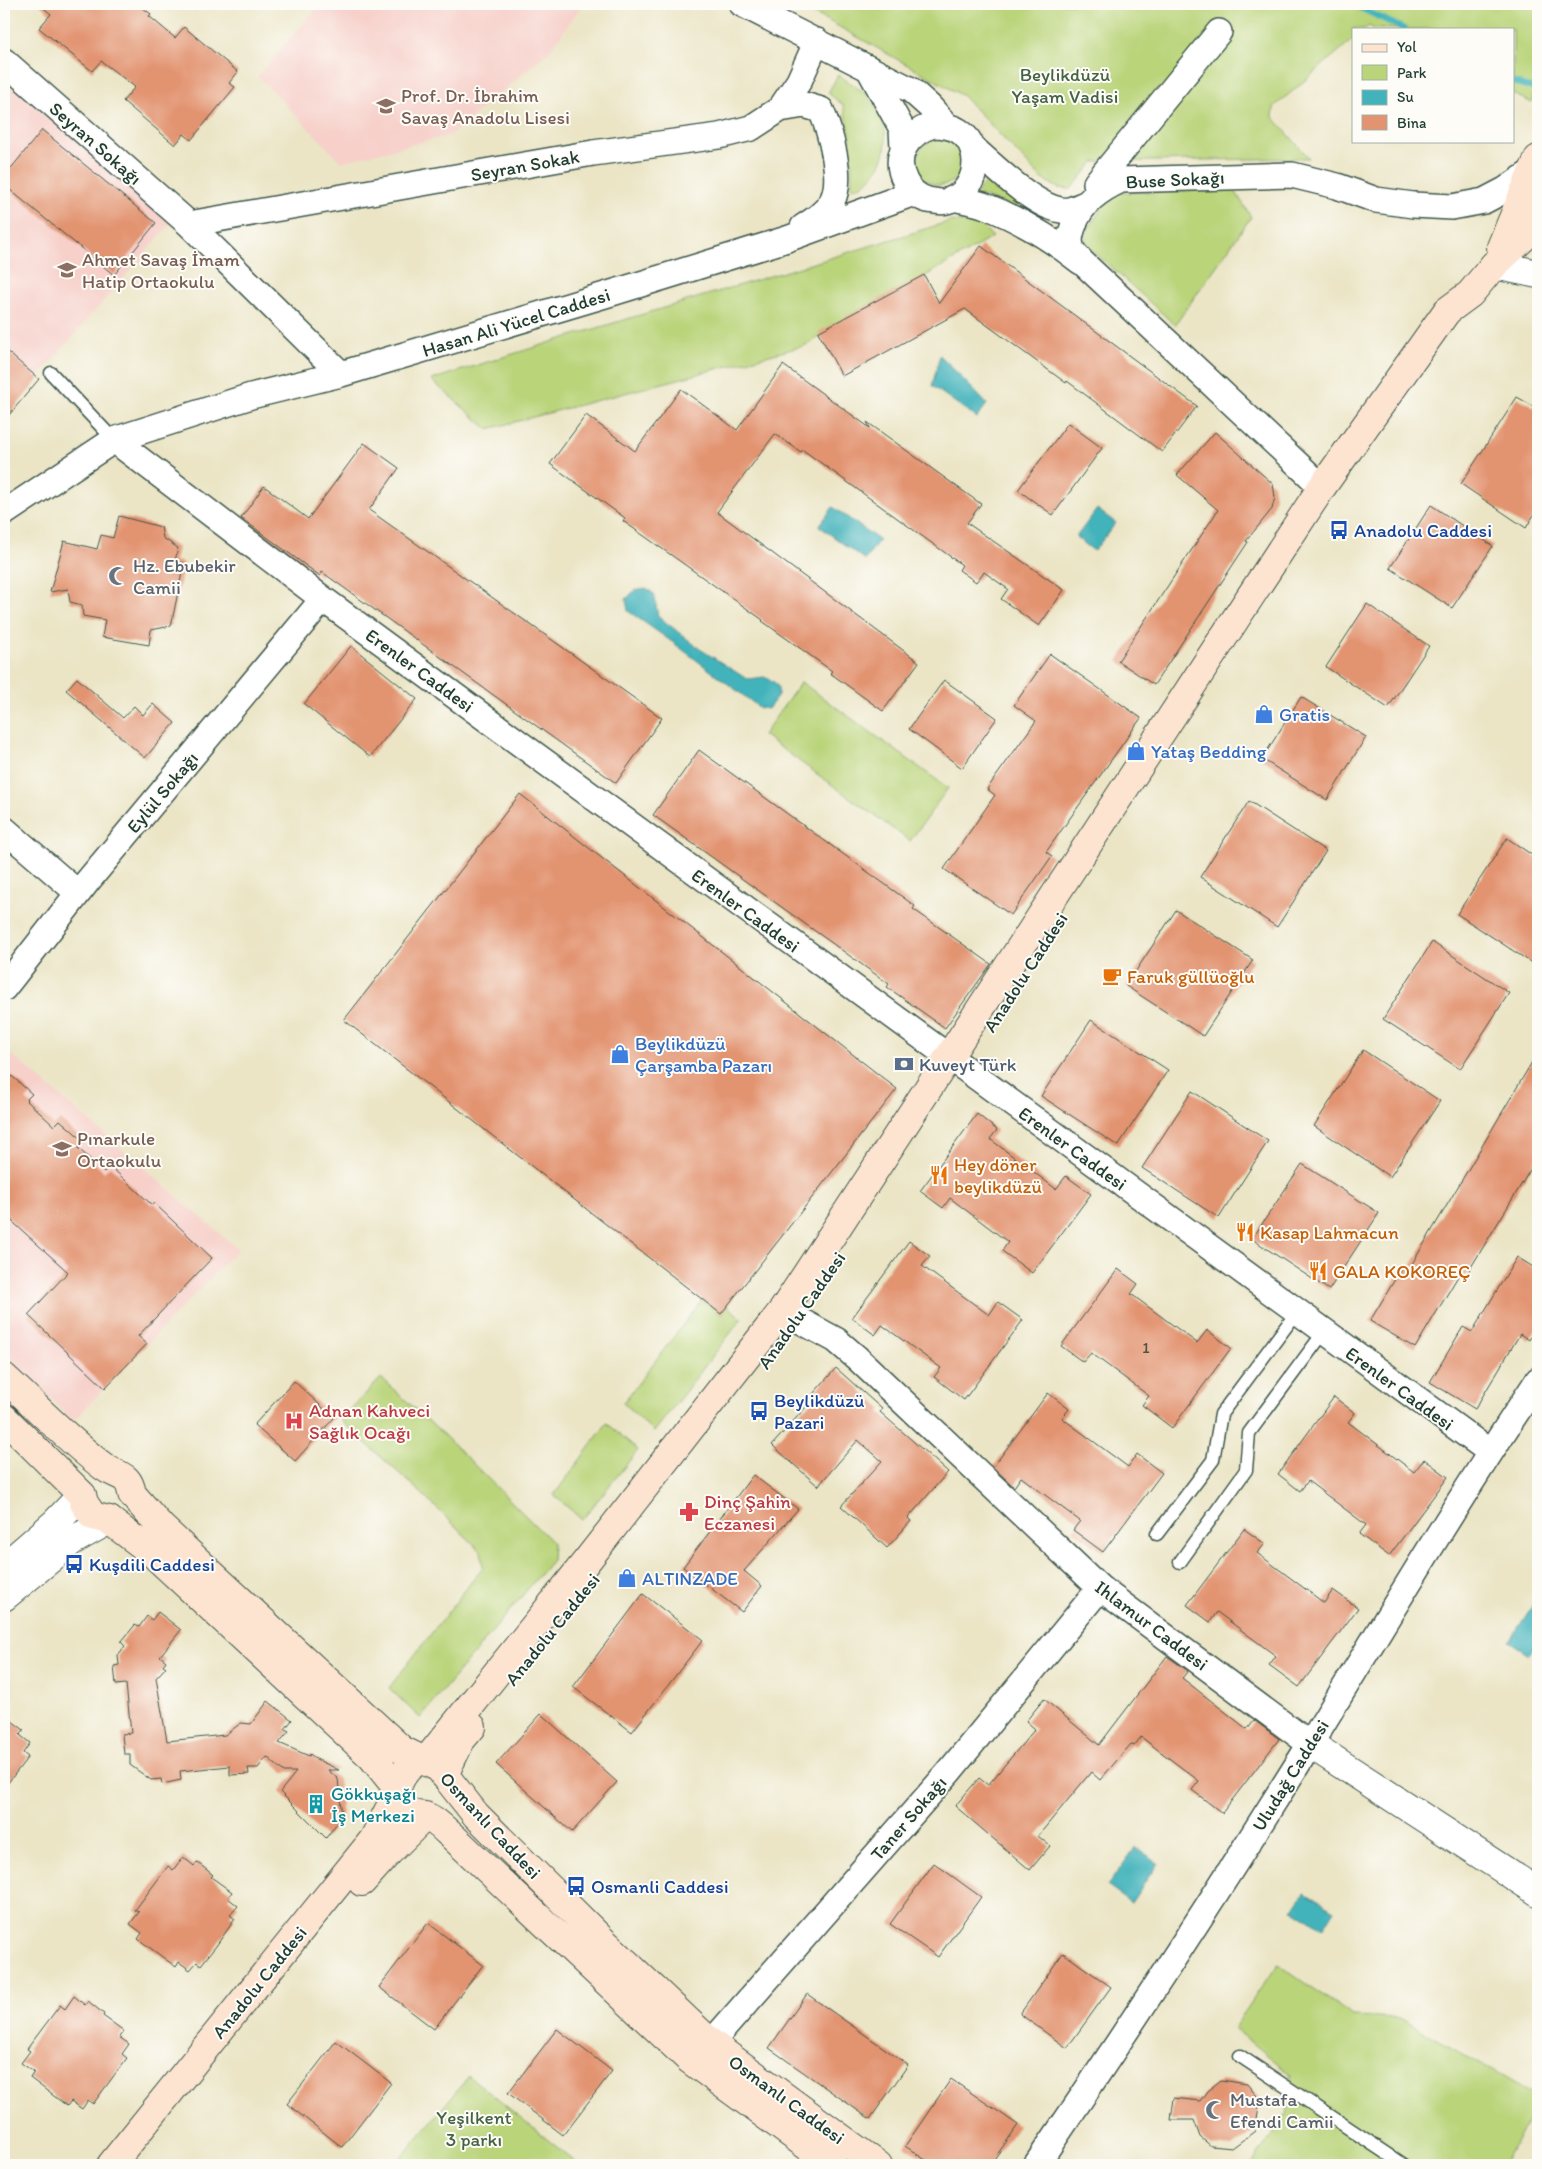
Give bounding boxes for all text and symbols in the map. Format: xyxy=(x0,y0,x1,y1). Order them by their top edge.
legend xyxy=(1352,28,1514,142)
text: Yol xyxy=(1397,38,1417,56)
park label: Beylikdüzü Yaşam Vadisi xyxy=(1012,63,1118,108)
text: Park xyxy=(1397,64,1427,82)
place label: Prof. Dr. İbrahim Savaş Anadolu Lisesi xyxy=(401,84,570,129)
text: Su xyxy=(1397,88,1414,106)
school or university icon: Prof. Dr. İbrahim Savaş Anadolu Lisesi xyxy=(375,95,397,117)
street label: Seyran Sokağı xyxy=(45,97,147,190)
text: Bina xyxy=(1397,114,1427,132)
street label: Seyran Sokak xyxy=(469,145,582,186)
street label: Buse Sokağı xyxy=(1125,165,1225,194)
place label: Ahmet Savaş İmam Hatip Ortaokulu xyxy=(82,248,240,293)
school or university icon: Ahmet Savaş İmam Hatip Ortaokulu xyxy=(56,259,78,281)
street label: Hasan Ali Yücel Caddesi xyxy=(420,283,613,362)
bus stop icon: Anadolu Caddesi xyxy=(1328,519,1350,541)
place label: Anadolu Caddesi xyxy=(1354,519,1492,542)
place label: Hz. Ebubekir Camii xyxy=(133,554,236,599)
mosque icon: Hz. Ebubekir Camii xyxy=(107,565,129,587)
street label: Erenler Caddesi xyxy=(361,623,478,717)
shop icon: Gratis xyxy=(1253,703,1275,725)
place label: Gratis xyxy=(1279,703,1330,726)
shop icon: Yataş Bedding xyxy=(1125,740,1147,762)
place label: Yataş Bedding xyxy=(1151,740,1267,763)
street label: Eylül Sokağı xyxy=(122,747,203,838)
street label: Erenler Caddesi xyxy=(687,863,804,957)
street label: Anadolu Caddesi xyxy=(978,908,1073,1036)
cafe icon: Faruk güllüoğlu xyxy=(1101,965,1123,987)
place label: Faruk güllüoğlu xyxy=(1127,965,1255,988)
place label: Beylikdüzü Çarşamba Pazarı xyxy=(635,1032,772,1077)
shop icon: Beylikdüzü Çarşamba Pazarı xyxy=(609,1043,631,1065)
bank icon: Kuveyt Türk xyxy=(893,1053,915,1075)
place label: Kuveyt Türk xyxy=(919,1053,1017,1076)
street label: Erenler Caddesi xyxy=(1014,1101,1131,1195)
place label: Pınarkule Ortaokulu xyxy=(77,1127,162,1172)
school or university icon: Pınarkule Ortaokulu xyxy=(51,1138,73,1160)
place label: Hey döner beylikdüzü xyxy=(954,1153,1042,1198)
restaurant icon: Hey döner beylikdüzü xyxy=(928,1164,950,1186)
restaurant icon: Kasap Lahmacun xyxy=(1234,1221,1256,1243)
place label: Kasap Lahmacun xyxy=(1260,1221,1399,1244)
street label: Anadolu Caddesi xyxy=(752,1247,850,1373)
restaurant icon: GALA KOKOREÇ xyxy=(1307,1260,1329,1282)
place label: GALA KOKOREÇ xyxy=(1333,1260,1470,1283)
house number: 1 xyxy=(1142,1338,1150,1357)
street label: Erenler Caddesi xyxy=(1341,1341,1458,1435)
place label: Beylikdüzü Pazari xyxy=(774,1389,865,1434)
place label: Adnan Kahveci Sağlık Ocağı xyxy=(309,1399,430,1444)
bus stop icon: Beylikdüzü Pazari xyxy=(748,1400,770,1422)
hospital icon: Adnan Kahveci Sağlık Ocağı xyxy=(283,1410,305,1432)
place label: Dinç Şahin Eczanesi xyxy=(704,1490,791,1535)
pharmacy icon: Dinç Şahin Eczanesi xyxy=(678,1501,700,1523)
bus stop icon: Kuşdili Caddesi xyxy=(63,1553,85,1575)
place label: Kuşdili Caddesi xyxy=(89,1553,215,1576)
shop icon: ALTINZADE xyxy=(616,1567,638,1589)
place label: ALTINZADE xyxy=(642,1567,738,1590)
street label: Anadolu Caddesi xyxy=(500,1568,605,1690)
street label: Ihlamur Caddesi xyxy=(1091,1575,1213,1675)
street label: Uludağ Caddesi xyxy=(1247,1715,1334,1835)
street label: Osmanlı Caddesi xyxy=(435,1767,546,1884)
street label: Taner Sokağı xyxy=(865,1771,951,1865)
place label: Gökkuşağı İş Merkezi xyxy=(331,1782,416,1827)
building icon: Gökkuşağı İş Merkezi xyxy=(305,1793,327,1815)
bus stop icon: Osmanli Caddesi xyxy=(565,1875,587,1897)
place label: Osmanli Caddesi xyxy=(591,1875,729,1898)
street label: Anadolu Caddesi xyxy=(207,1921,312,2043)
street label: Osmanlı Caddesi xyxy=(724,2050,849,2149)
place label: Mustafa Efendi Camii xyxy=(1230,2088,1334,2133)
mosque icon: Mustafa Efendi Camii xyxy=(1204,2099,1226,2121)
park label: Yeşilkent 3 parkı xyxy=(436,2106,512,2151)

